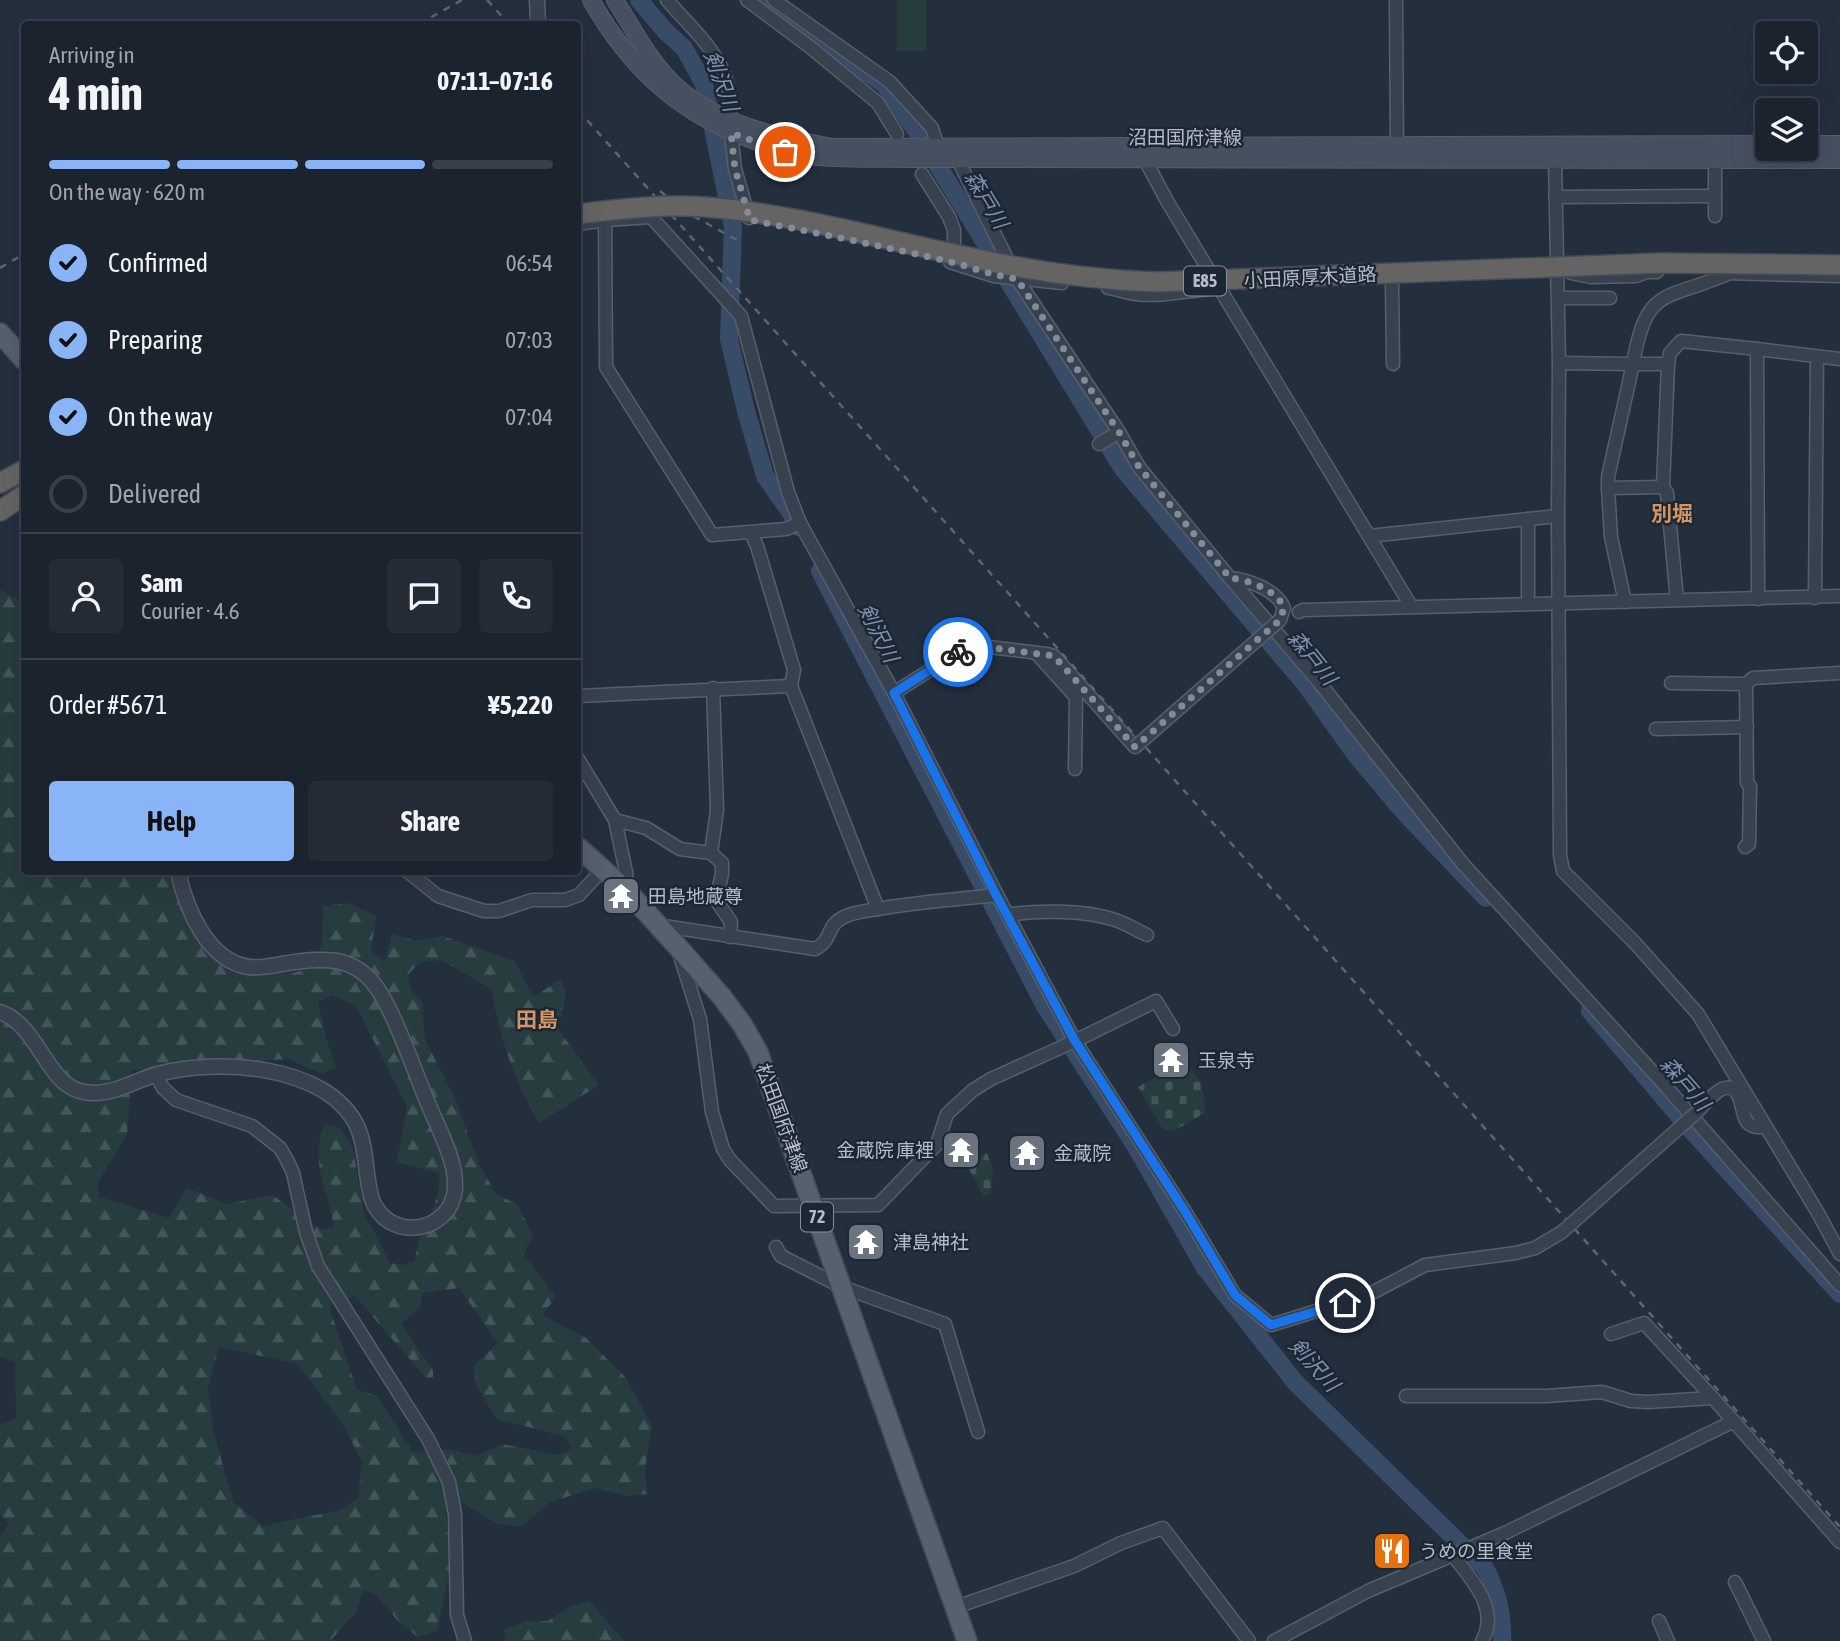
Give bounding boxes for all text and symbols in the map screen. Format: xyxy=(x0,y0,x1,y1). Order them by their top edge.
map controls xyxy=(1755,21,1818,161)
button: locate xyxy=(1755,21,1818,84)
text: Arriving in xyxy=(49,42,135,68)
water label: 剣沢川 xyxy=(700,47,745,116)
text: 07:11–07:16 xyxy=(437,66,553,96)
text: 4 min xyxy=(49,67,143,120)
button: layers xyxy=(1755,98,1818,161)
pin xyxy=(755,122,815,182)
street label: 沼田国府津線 xyxy=(1128,126,1242,148)
icon: bag xyxy=(766,133,804,171)
water label: 森戸川 xyxy=(960,166,1014,234)
text: On the way · 620 m xyxy=(49,179,205,205)
icon: check xyxy=(49,244,87,282)
text: Confirmed xyxy=(108,248,208,278)
text: 06:54 xyxy=(506,250,553,276)
street label: 小田原厚木道路 xyxy=(1243,263,1377,291)
road number: E85 xyxy=(1184,267,1226,296)
icon: check xyxy=(49,321,87,359)
text: Preparing xyxy=(108,325,202,355)
text: 07:03 xyxy=(505,327,553,353)
icon: check xyxy=(49,398,87,436)
text: On the way xyxy=(108,402,213,432)
text: 07:04 xyxy=(505,404,553,430)
text: Delivered xyxy=(108,479,201,509)
district label: 別堀 xyxy=(1651,501,1693,525)
button: person xyxy=(49,559,123,633)
button: chat xyxy=(387,559,461,633)
button: phone xyxy=(479,559,553,633)
text: Sam xyxy=(141,568,183,598)
text: Courier · 4.6 xyxy=(141,598,240,624)
water label: 剣沢川 xyxy=(854,599,905,668)
courier xyxy=(923,617,993,687)
water label: 森戸川 xyxy=(1284,625,1343,691)
icon: bike xyxy=(939,633,977,671)
text: Order #5671 xyxy=(49,690,168,720)
text: ¥5,220 xyxy=(488,690,553,720)
button: Help xyxy=(49,781,294,861)
button: Share xyxy=(308,781,553,861)
temple icon: 田島地蔵尊 xyxy=(600,875,642,917)
place label: 田島地蔵尊 xyxy=(648,885,743,907)
district label: 田島 xyxy=(516,1007,558,1031)
temple icon: 玉泉寺 xyxy=(1150,1039,1192,1081)
place label: 玉泉寺 xyxy=(1198,1049,1255,1071)
water label: 森戸川 xyxy=(1656,1052,1717,1116)
street label: 松田国府津線 xyxy=(752,1061,812,1175)
temple icon: 金蔵院 庫裡 xyxy=(940,1129,982,1171)
temple icon: 金蔵院 xyxy=(1006,1132,1048,1174)
place label: 金蔵院 庫裡 xyxy=(836,1139,934,1161)
place label: 金蔵院 xyxy=(1054,1142,1111,1164)
road number: 72 xyxy=(801,1202,833,1232)
temple icon: 津島神社 xyxy=(845,1221,887,1263)
place label: 津島神社 xyxy=(893,1231,969,1253)
pin xyxy=(1315,1273,1375,1333)
icon: home xyxy=(1326,1284,1364,1322)
water label: 剣沢川 xyxy=(1285,1333,1346,1397)
restaurant icon: うめの里食堂 xyxy=(1371,1530,1413,1572)
place label: うめの里食堂 xyxy=(1419,1540,1533,1562)

